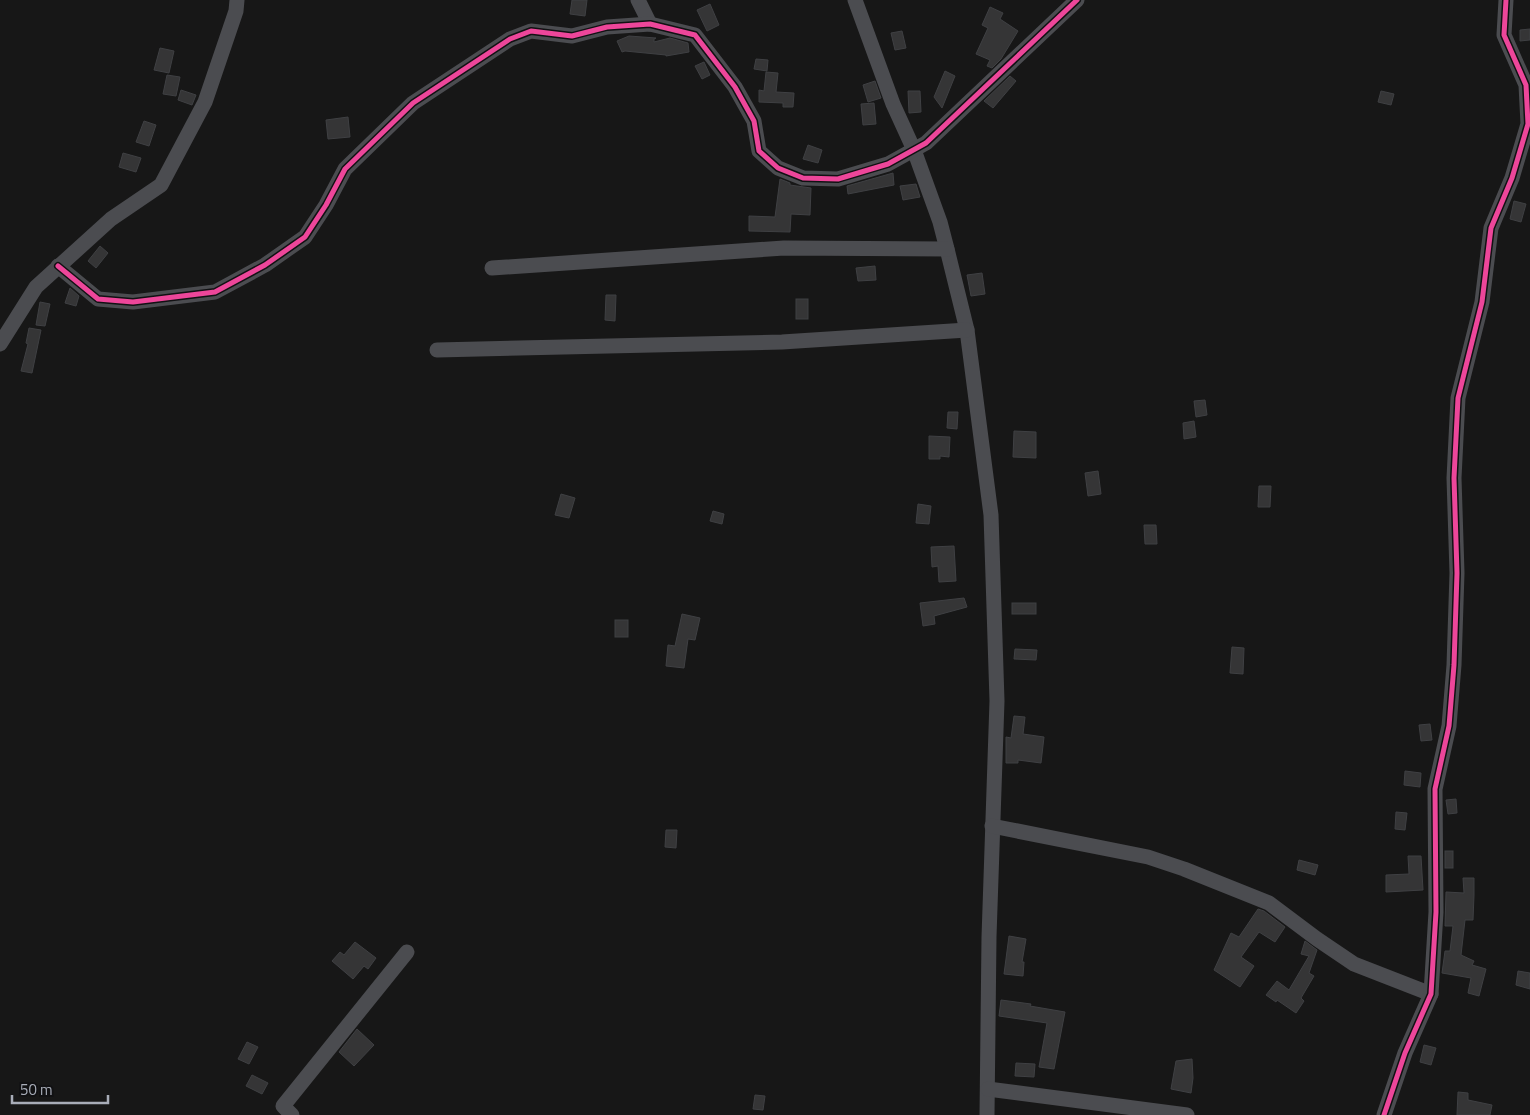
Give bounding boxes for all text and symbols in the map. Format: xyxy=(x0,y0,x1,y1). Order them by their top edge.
scale bar xyxy=(12,1072,109,1104)
text: 50 m xyxy=(20,1078,53,1101)

